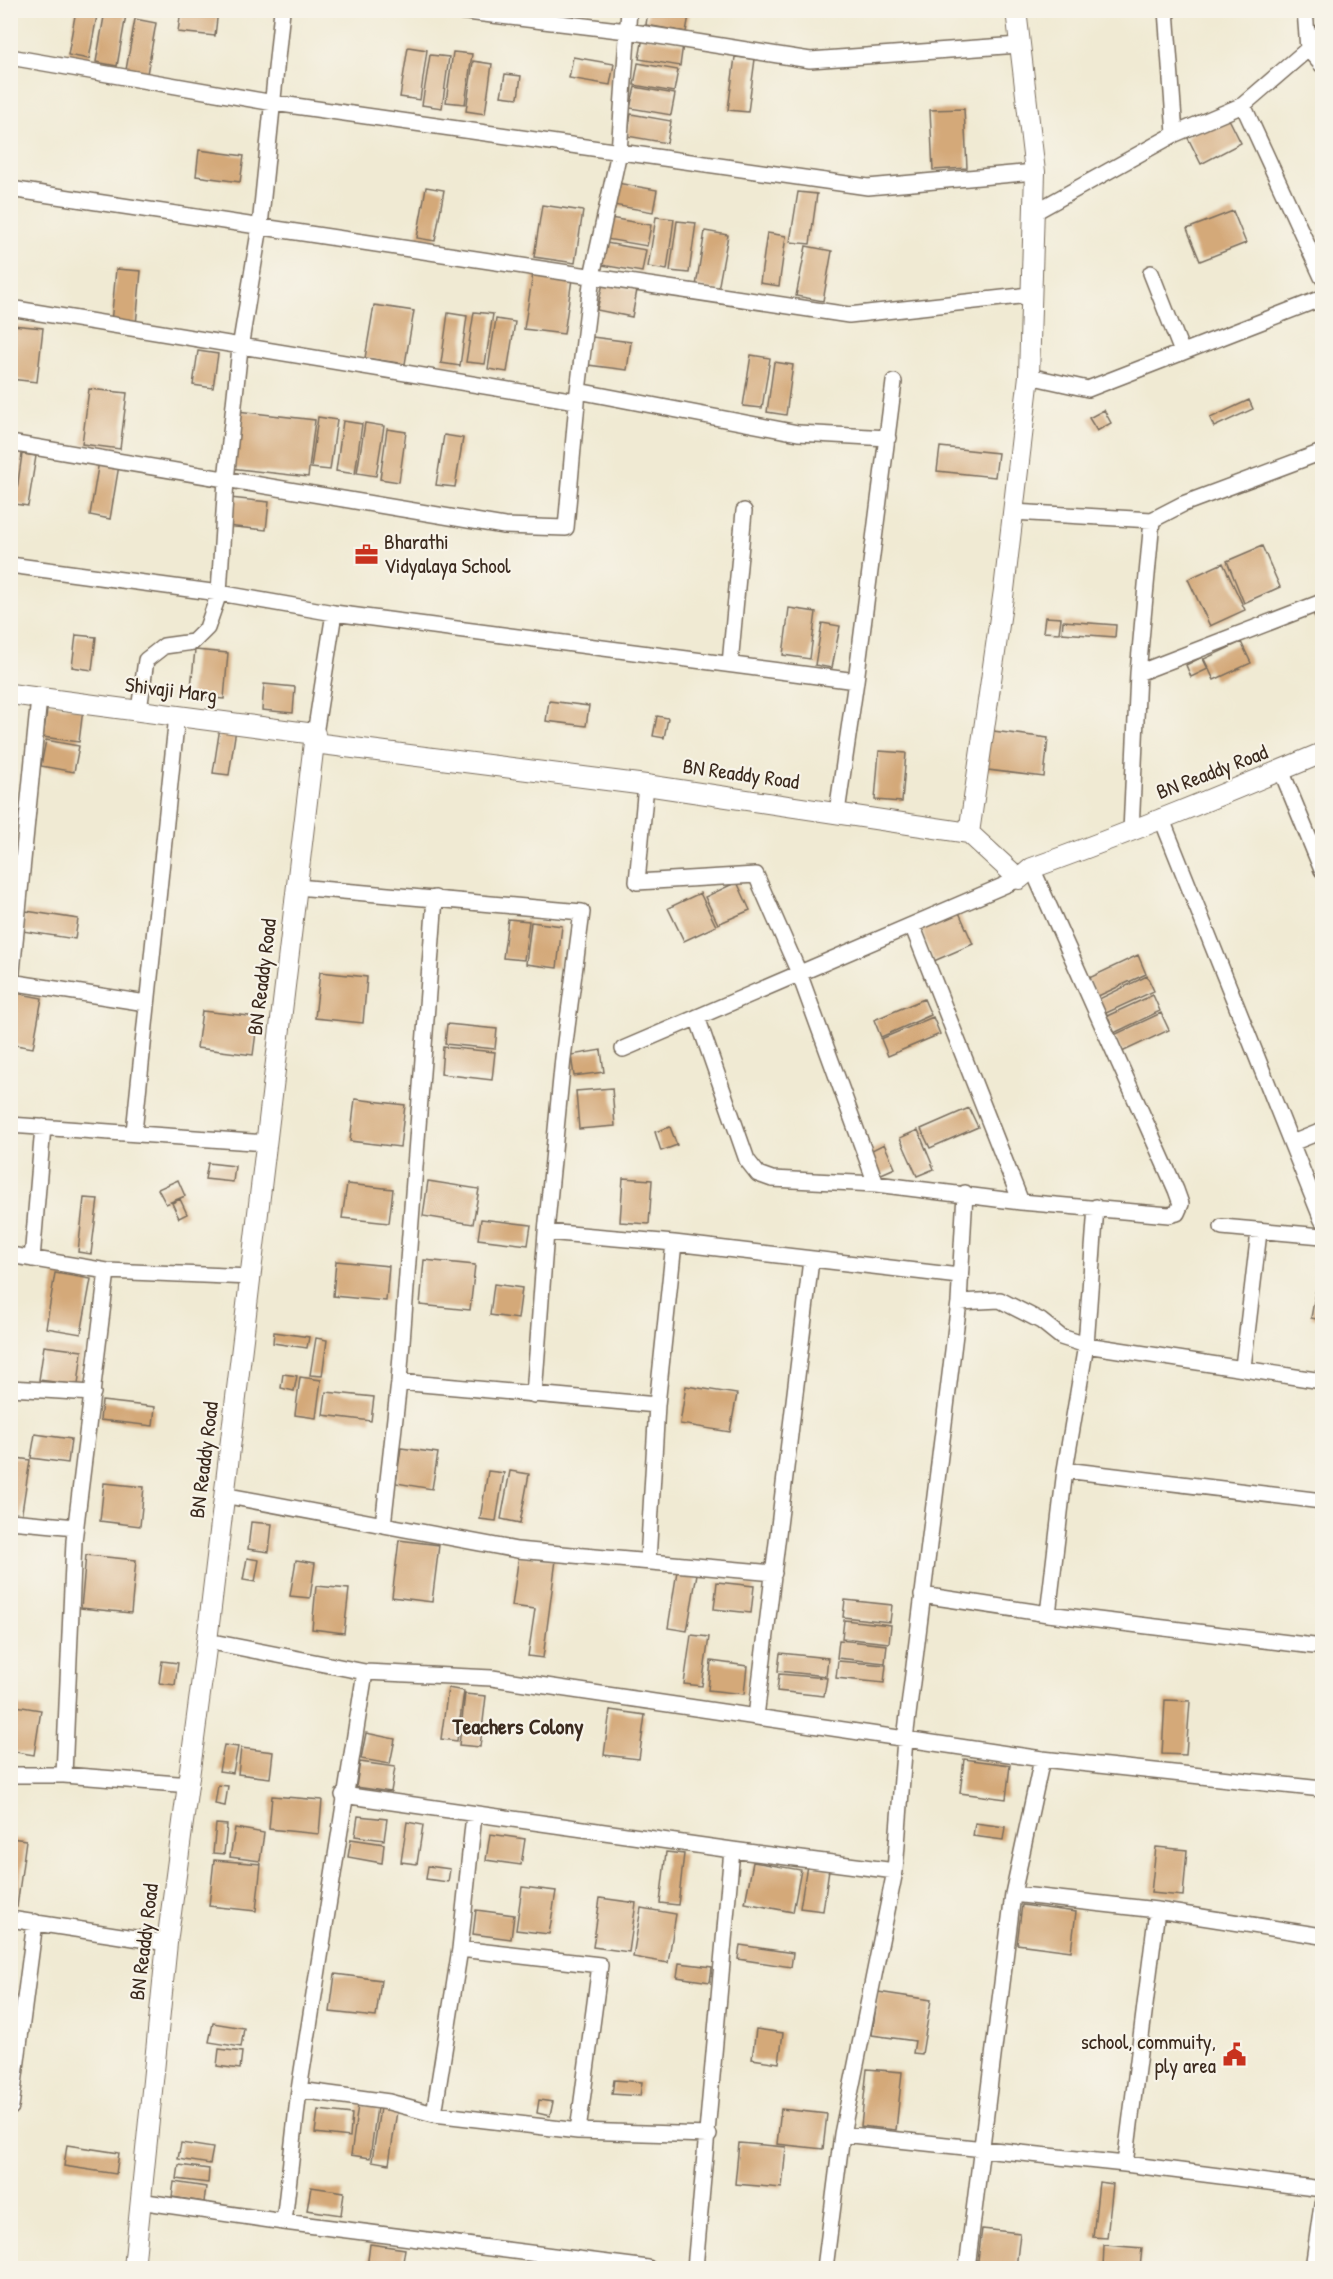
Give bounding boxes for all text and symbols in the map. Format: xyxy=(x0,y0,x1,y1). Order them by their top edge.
place label: Bharathi Vidyalaya School xyxy=(384,527,511,580)
office icon: Bharathi Vidyalaya School xyxy=(353,541,379,567)
street label: Shivaji Marg xyxy=(123,669,219,710)
street label: BN Readdy Road xyxy=(1152,737,1272,806)
street label: BN Readdy Road xyxy=(681,751,801,796)
street label: BN Readdy Road xyxy=(240,917,283,1037)
street label: BN Readdy Road xyxy=(182,1400,225,1520)
district label: Teachers Colony xyxy=(451,1711,584,1742)
street label: BN Readdy Road xyxy=(122,1882,165,2002)
place label: school, commuity, ply area xyxy=(1081,2027,1216,2080)
public building icon: school, commuity, ply area xyxy=(1221,2041,1247,2067)

